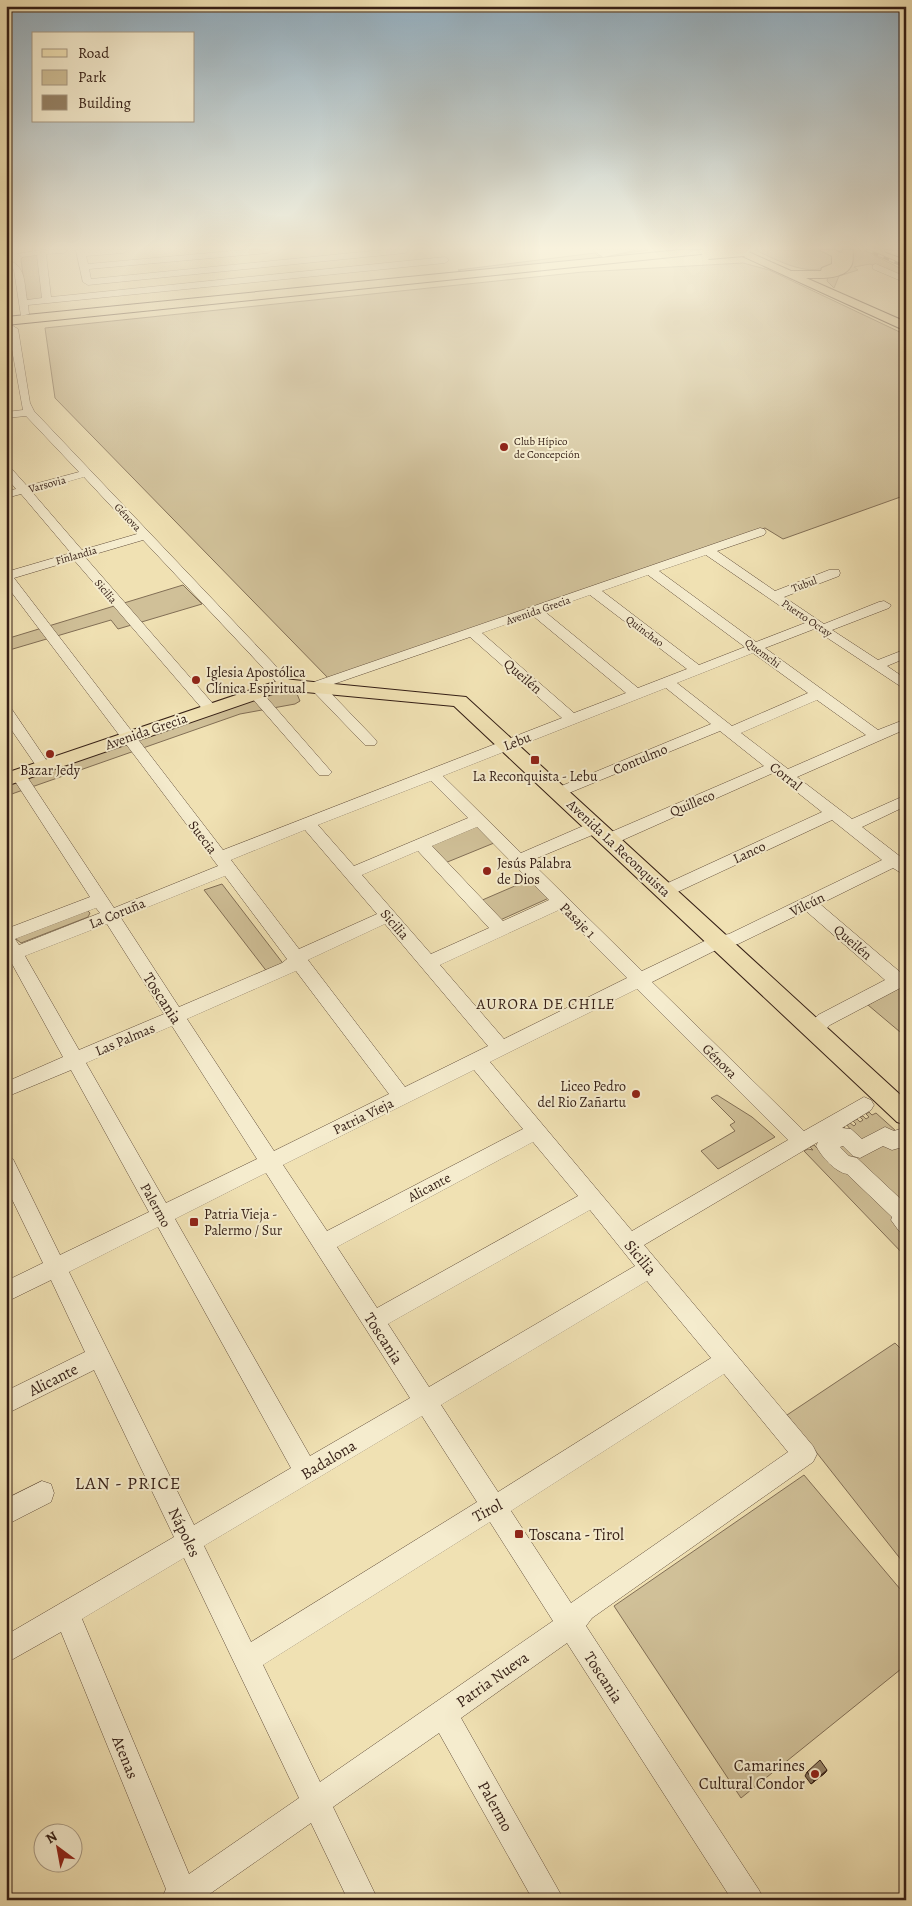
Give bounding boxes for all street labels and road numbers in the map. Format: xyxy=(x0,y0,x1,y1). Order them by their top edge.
street label: Varsovia xyxy=(26,472,68,497)
street label: Génova xyxy=(111,500,145,535)
street label: Finlandia xyxy=(54,542,99,569)
street label: Tubul xyxy=(789,573,819,596)
street label: Sicilia xyxy=(91,576,121,607)
street label: Avenida Grecia xyxy=(503,592,573,629)
street label: Puerto Octay xyxy=(778,596,835,641)
street label: Quinchao xyxy=(623,612,667,651)
street label: Quemchi xyxy=(742,635,784,672)
street label: Queilén xyxy=(499,654,546,698)
street label: Avenida Grecia xyxy=(102,708,190,755)
street label: Lebu xyxy=(501,727,534,755)
street label: Contulmo xyxy=(610,739,670,779)
street label: Corral xyxy=(766,758,806,795)
street label: Quilleco xyxy=(667,786,718,821)
street label: Avenida La Reconquista xyxy=(562,795,675,902)
street label: Suecia xyxy=(184,817,222,858)
street label: Lanco xyxy=(730,837,769,868)
street label: Vilcún xyxy=(786,888,828,921)
street label: La Coruña xyxy=(86,893,149,933)
street label: Pasaje 1 xyxy=(556,898,600,943)
street label: Sicilia xyxy=(376,905,414,944)
street label: Queilén xyxy=(829,920,876,964)
street label: Toscania xyxy=(137,969,187,1029)
street label: Las Palmas xyxy=(92,1018,158,1061)
street label: Génova xyxy=(698,1040,742,1083)
street label: Patria Vieja xyxy=(330,1093,397,1139)
street label: Alicante xyxy=(404,1168,454,1207)
street label: Palermo xyxy=(136,1180,175,1231)
street label: Sicilia xyxy=(619,1235,662,1280)
street label: Toscania xyxy=(358,1309,408,1369)
street label: Alicante xyxy=(24,1358,82,1402)
street label: Badalona xyxy=(297,1434,361,1485)
street label: Tirol xyxy=(469,1494,506,1528)
street label: Nápoles xyxy=(163,1504,206,1561)
street label: Patria Nueva xyxy=(452,1646,534,1713)
street label: Toscania xyxy=(578,1648,628,1708)
street label: Atenas xyxy=(106,1732,144,1782)
street label: Palermo xyxy=(472,1777,518,1836)

